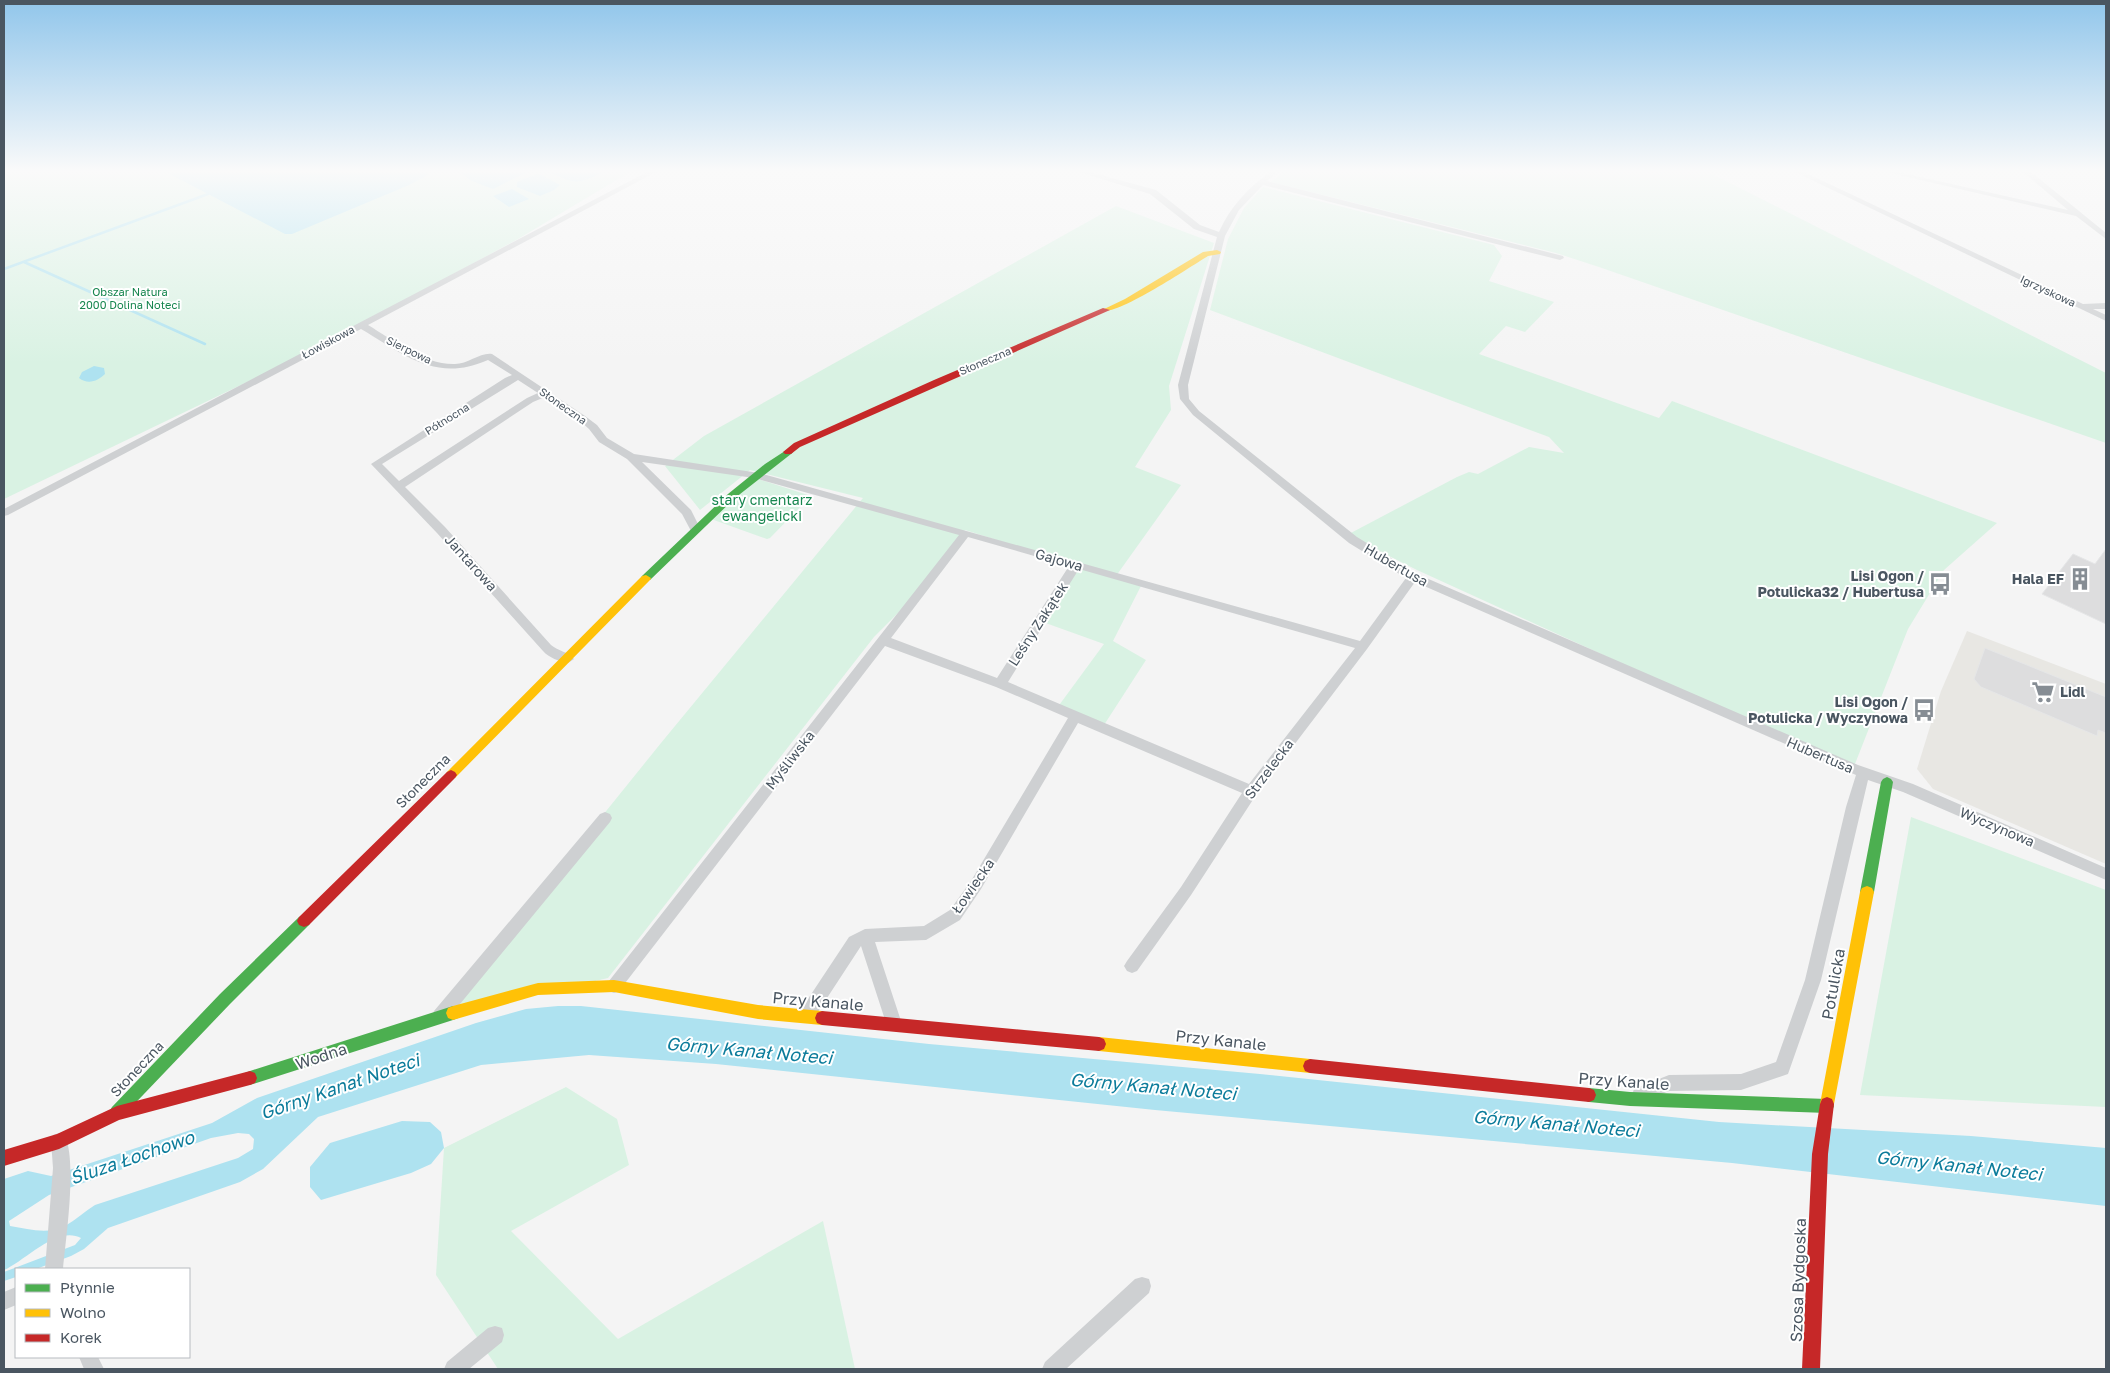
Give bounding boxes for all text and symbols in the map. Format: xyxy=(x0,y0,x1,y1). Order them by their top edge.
street label: Igrzyskowa xyxy=(2018,272,2078,309)
park label: Obszar Natura 2000 Dolina Noteci xyxy=(80,285,180,311)
street label: Łowiskowa xyxy=(299,322,356,361)
street label: Sierpowa xyxy=(384,333,434,366)
street label: Słoneczna xyxy=(957,344,1013,377)
street label: Słoneczna xyxy=(537,384,590,427)
street label: Północna xyxy=(422,400,471,437)
park label: stary cmentarz ewangelicki xyxy=(711,491,813,524)
street label: Jantarowa xyxy=(442,531,501,594)
street label: Hubertusa xyxy=(1361,539,1431,590)
street label: Gajowa xyxy=(1033,545,1085,574)
building icon: Hala EF xyxy=(2067,566,2093,592)
place label: Lisi Ogon / Potulicka32 / Hubertusa xyxy=(1758,567,1924,600)
place label: Hala EF xyxy=(2012,570,2064,587)
bus stop icon: Lisi Ogon / Potulicka32 / Hubertusa xyxy=(1927,571,1953,597)
street label: Leśny Zakątek xyxy=(1004,579,1071,669)
supermarket icon: Lidl xyxy=(2030,679,2056,705)
place label: Lidl xyxy=(2060,683,2085,700)
place label: Lisi Ogon / Potulicka / Wyczynowa xyxy=(1748,693,1908,726)
bus stop icon: Lisi Ogon / Potulicka / Wyczynowa xyxy=(1911,697,1937,723)
street label: Myśliwska xyxy=(761,727,818,792)
street label: Hubertusa xyxy=(1784,733,1856,776)
street label: Strzelecka xyxy=(1240,735,1297,802)
street label: Słoneczna xyxy=(392,750,453,811)
street label: Wyczynowa xyxy=(1957,803,2037,850)
street label: Łowiecka xyxy=(948,855,998,916)
street label: Potulicka xyxy=(1817,947,1849,1021)
street label: Przy Kanale xyxy=(772,987,864,1015)
street label: Przy Kanale xyxy=(1175,1025,1267,1055)
water label: Górny Kanał Noteci xyxy=(665,1032,835,1068)
street label: Słoneczna xyxy=(107,1037,167,1100)
street label: Wodna xyxy=(293,1038,349,1074)
water label: Górny Kanał Noteci xyxy=(257,1048,424,1124)
water label: Górny Kanał Noteci xyxy=(1069,1068,1239,1104)
street label: Przy Kanale xyxy=(1578,1068,1670,1094)
water label: Górny Kanał Noteci xyxy=(1472,1105,1642,1141)
water label: Śluza Łochowo xyxy=(67,1125,198,1189)
water label: Górny Kanał Noteci xyxy=(1875,1145,2045,1185)
street label: Szosa Bydgoska xyxy=(1786,1218,1810,1342)
legend xyxy=(15,1268,190,1358)
text: Płynnie xyxy=(60,1278,115,1296)
text: Wolno xyxy=(60,1303,106,1321)
text: Korek xyxy=(60,1328,102,1346)

